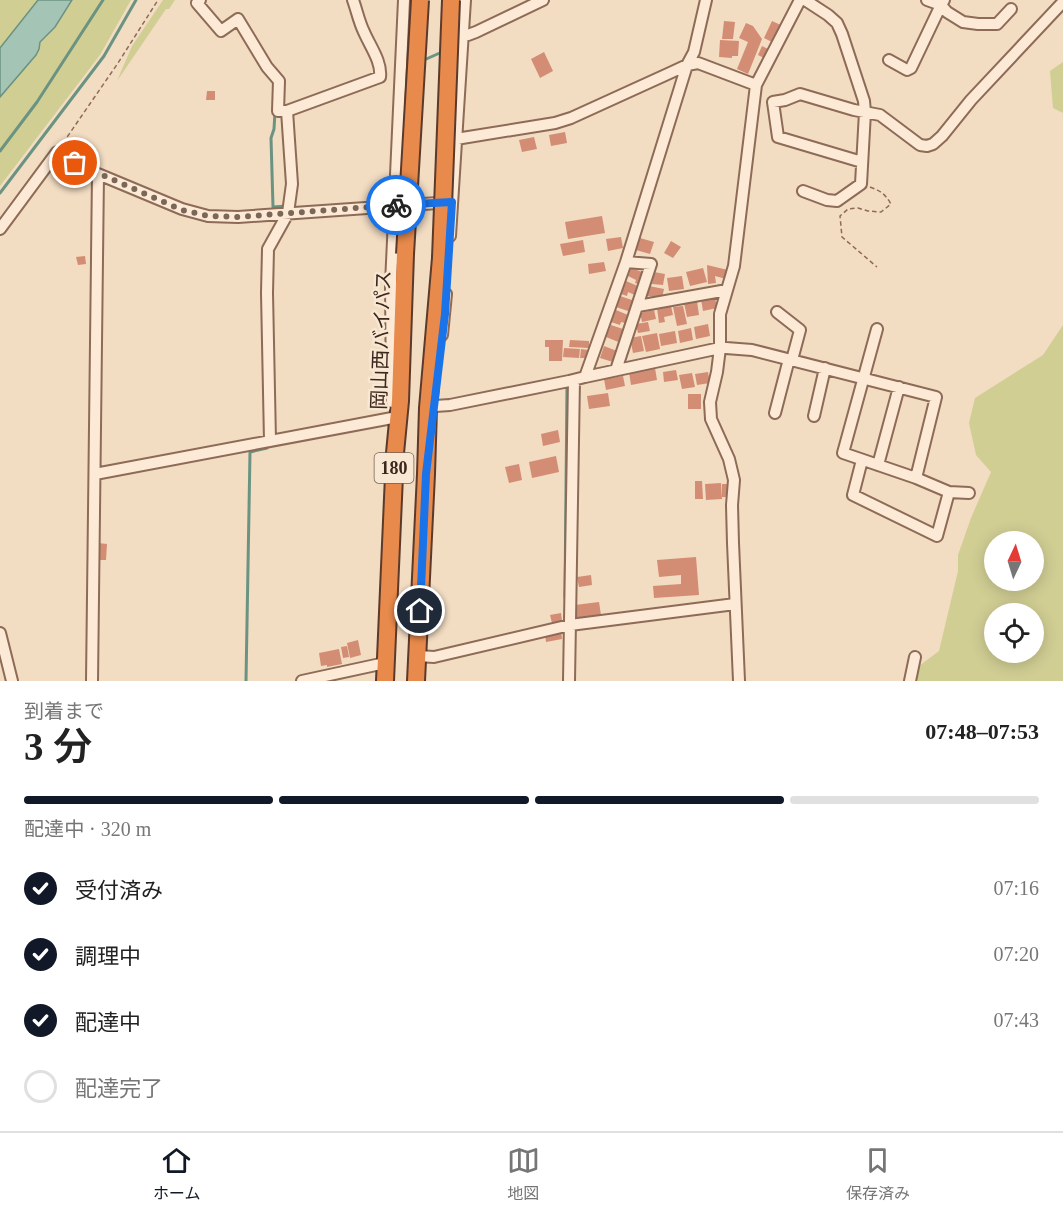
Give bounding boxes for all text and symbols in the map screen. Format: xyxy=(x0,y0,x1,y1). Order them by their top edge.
pin xyxy=(49,137,100,188)
icon: bag xyxy=(58,146,91,179)
courier xyxy=(366,175,426,235)
icon: bike xyxy=(380,189,413,222)
street label: 岡山西バイパス xyxy=(368,270,394,410)
road number: 180 xyxy=(374,453,414,483)
north arrow xyxy=(984,531,1044,591)
map controls xyxy=(984,531,1044,663)
pin xyxy=(394,585,445,636)
icon: home xyxy=(403,594,436,627)
button: locate xyxy=(984,603,1044,663)
text: 到着まで xyxy=(24,700,104,722)
text: 07:48–07:53 xyxy=(925,719,1039,744)
text: 3 分 xyxy=(24,725,92,768)
text: 配達中 · 320 m xyxy=(24,818,151,840)
icon: check xyxy=(24,872,57,905)
text: 07:16 xyxy=(993,877,1039,899)
text: 受付済み xyxy=(75,878,163,903)
icon: check xyxy=(24,938,57,971)
text: 07:20 xyxy=(993,943,1039,965)
text: 調理中 xyxy=(75,944,141,969)
icon: check xyxy=(24,1004,57,1037)
text: 07:43 xyxy=(993,1009,1039,1031)
text: 配達中 xyxy=(75,1010,141,1035)
text: 配達完了 xyxy=(75,1076,163,1101)
tab: ホーム xyxy=(153,1144,201,1204)
tab: 地図 xyxy=(507,1144,540,1204)
tab: 保存済み xyxy=(846,1144,910,1204)

